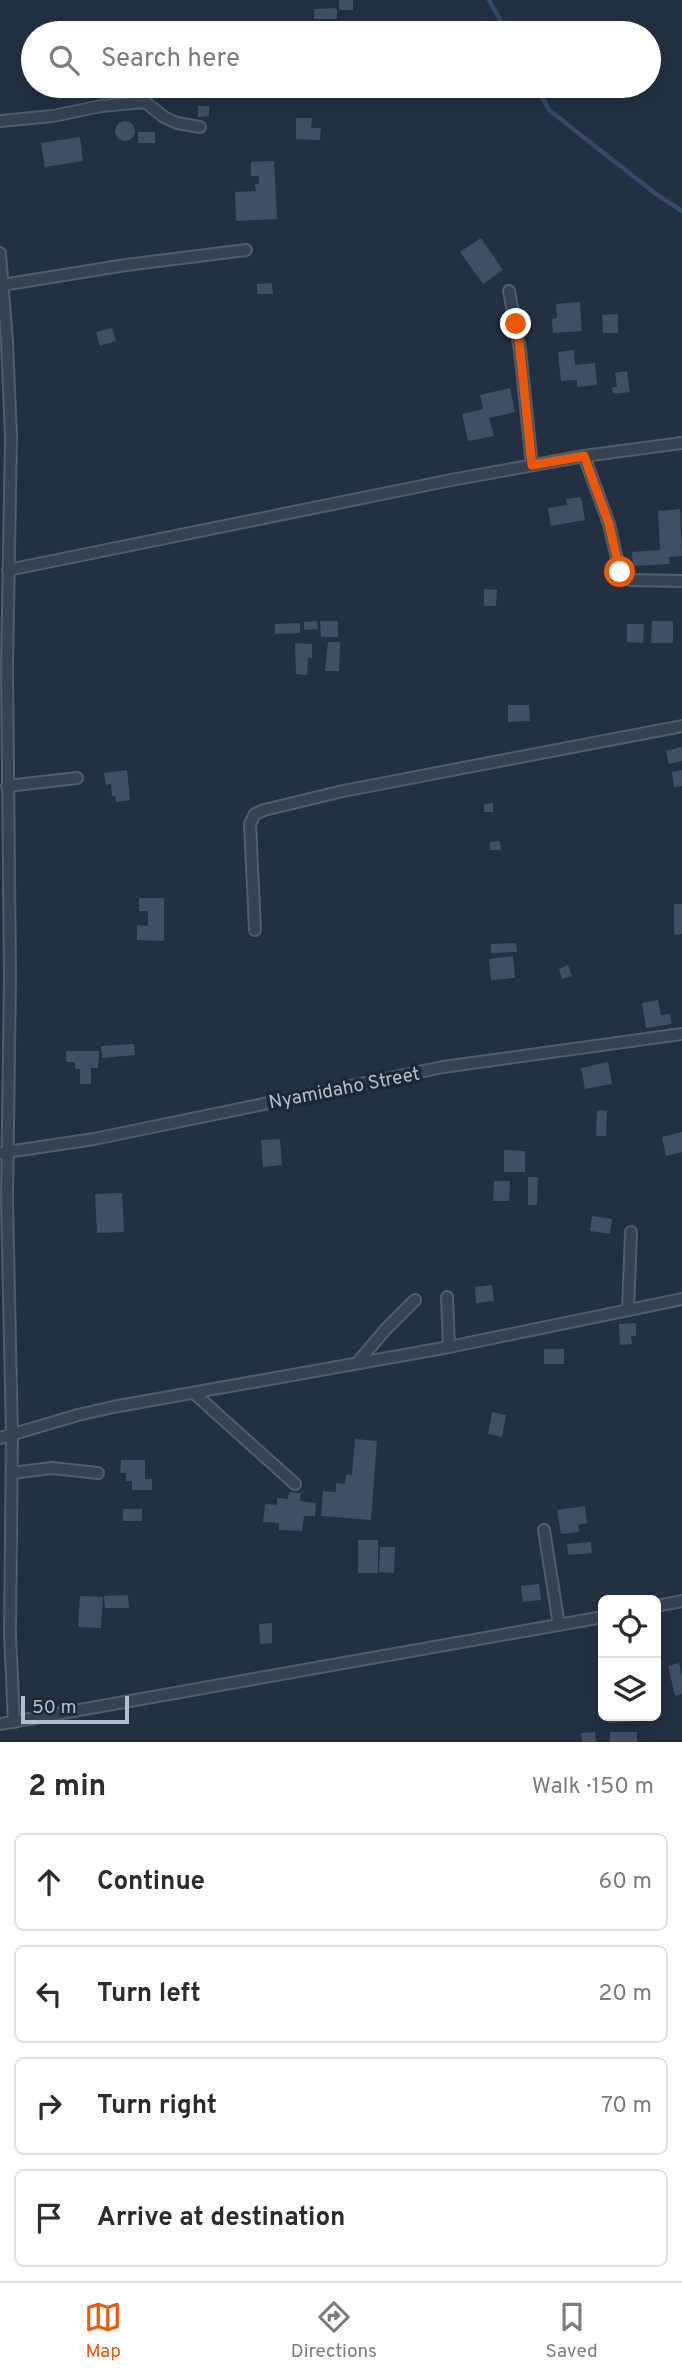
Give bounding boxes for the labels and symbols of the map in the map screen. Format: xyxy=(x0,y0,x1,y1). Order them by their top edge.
route end xyxy=(500,308,531,339)
route start xyxy=(604,556,635,587)
street label: Nyamidaho Street xyxy=(267,1063,422,1115)
scale bar xyxy=(21,1693,130,1725)

